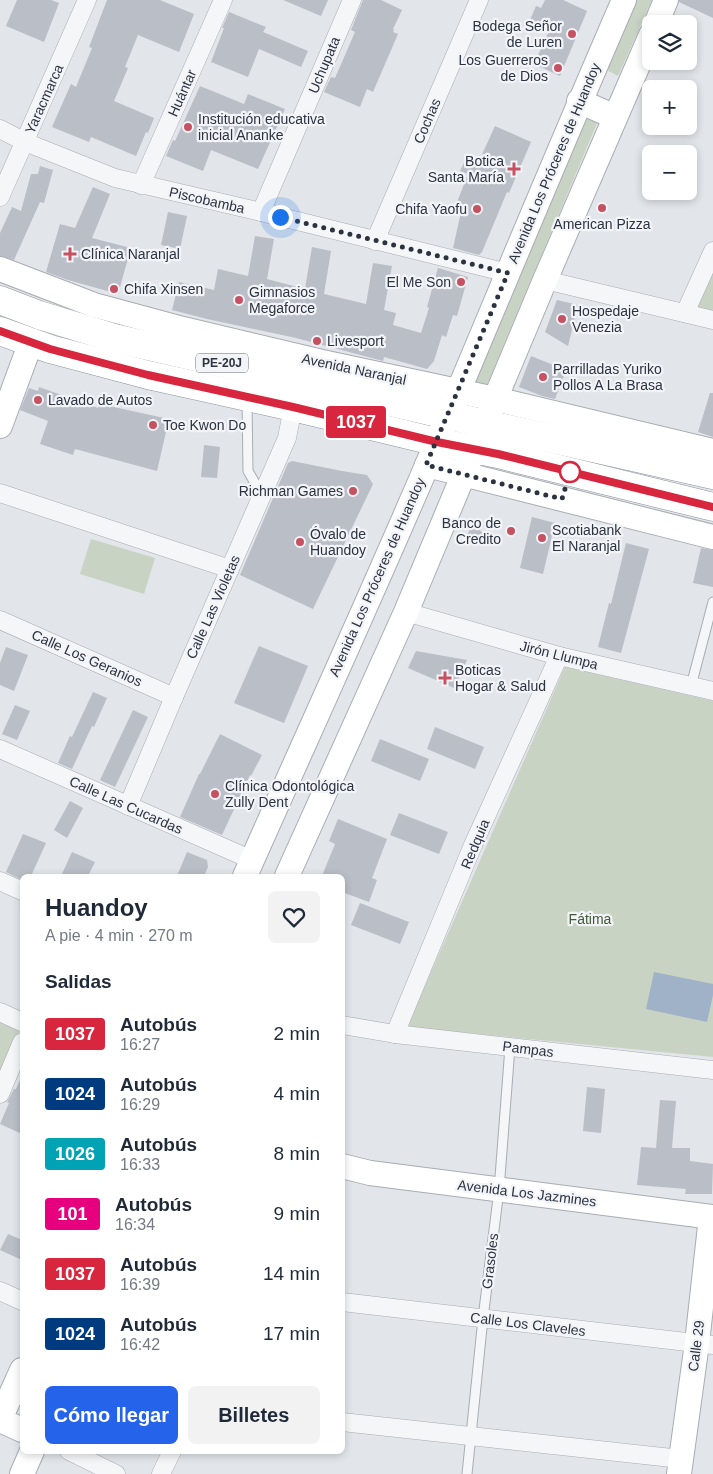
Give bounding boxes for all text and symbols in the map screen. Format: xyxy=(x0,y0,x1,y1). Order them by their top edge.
map controls xyxy=(642,15,697,200)
button: layers xyxy=(642,15,697,70)
place label: Bodega Señor de Luren xyxy=(472,18,562,50)
marker: Bodega Señor de Luren xyxy=(566,28,578,40)
street label: Uchupata xyxy=(305,34,343,96)
place label: Los Guerreros de Dios xyxy=(459,52,548,84)
street label: Avenida Los Próceres de Huandoy xyxy=(504,60,604,266)
street label: Yaracmarca xyxy=(22,62,67,136)
marker: Los Guerreros de Dios xyxy=(552,62,564,74)
street label: Huántar xyxy=(165,67,200,119)
button: + xyxy=(642,80,697,135)
street label: Cochas xyxy=(410,96,444,146)
place label: Institución educativa inicial Ananke xyxy=(198,111,325,143)
marker: Institución educativa inicial Ananke xyxy=(182,121,194,133)
button: − xyxy=(642,145,697,200)
place label: Botica Santa María xyxy=(428,153,504,185)
marker: Botica Santa María xyxy=(508,163,520,175)
street label: Piscobamba xyxy=(168,184,247,217)
place label: Chifa Yaofu xyxy=(395,201,467,217)
marker: American Pizza xyxy=(596,202,608,214)
marker: Chifa Yaofu xyxy=(471,203,483,215)
your location xyxy=(268,205,293,230)
place label: American Pizza xyxy=(553,216,651,232)
place label: Clínica Naranjal xyxy=(81,246,180,262)
marker: Clínica Naranjal xyxy=(63,247,77,261)
place label: El Me Son xyxy=(386,274,451,290)
marker: El Me Son xyxy=(455,276,467,288)
place label: Chifa Xinsen xyxy=(124,281,203,297)
marker: Chifa Xinsen xyxy=(108,283,120,295)
place label: Gimnasios Megaforce xyxy=(249,284,315,316)
marker: Gimnasios Megaforce xyxy=(233,294,245,306)
place label: Hospedaje Venezia xyxy=(572,303,639,335)
marker: Hospedaje Venezia xyxy=(556,313,568,325)
place label: Livesport xyxy=(327,333,384,349)
marker: Livesport xyxy=(311,335,323,347)
street label: Avenida Naranjal xyxy=(300,350,408,388)
road number: PE-20J xyxy=(196,353,248,372)
place label: Parrilladas Yuriko Pollos A La Brasa xyxy=(553,361,663,393)
marker: Parrilladas Yuriko Pollos A La Brasa xyxy=(537,371,549,383)
place label: Lavado de Autos xyxy=(48,392,152,408)
marker: Lavado de Autos xyxy=(32,394,44,406)
line badge: 1037 xyxy=(321,406,391,438)
text: 1037 xyxy=(336,412,376,432)
place label: Toe Kwon Do xyxy=(163,417,246,433)
marker: Toe Kwon Do xyxy=(147,419,159,431)
unlabelled marker xyxy=(559,461,581,483)
street label: Avenida Los Próceres de Huandoy xyxy=(326,475,428,679)
place label: Richman Games xyxy=(239,483,343,499)
marker: Richman Games xyxy=(347,485,359,497)
place label: Banco de Credito xyxy=(442,515,501,547)
place label: Scotiabank El Naranjal xyxy=(552,522,622,554)
marker: Banco de Credito xyxy=(505,525,517,537)
place label: Óvalo de Huandoy xyxy=(310,526,366,558)
marker: Scotiabank El Naranjal xyxy=(536,532,548,544)
marker: Óvalo de Huandoy xyxy=(294,536,306,548)
street label: Calle Las Violetas xyxy=(183,553,243,661)
street label: Calle Los Geranios xyxy=(29,626,145,690)
street label: Jirón Llumpa xyxy=(518,638,600,673)
place label: Boticas Hogar & Salud xyxy=(455,662,546,694)
marker: Boticas Hogar & Salud xyxy=(439,672,451,684)
street label: Calle Las Cucardas xyxy=(67,773,185,837)
place label: Clínica Odontológica Zully Dent xyxy=(225,778,354,810)
marker: Clínica Odontológica Zully Dent xyxy=(209,788,221,800)
street label: Redquia xyxy=(457,817,493,871)
button: heart xyxy=(268,891,320,943)
text: Huandoy xyxy=(45,894,148,921)
park label: Fátima xyxy=(569,911,612,927)
text: A pie · 4 min · 270 m xyxy=(45,927,193,944)
text: Salidas xyxy=(45,971,112,992)
text: Autobús xyxy=(120,1014,197,1035)
text: 2 min xyxy=(274,1023,320,1044)
text: 1037 xyxy=(55,1024,95,1044)
text: 16:27 xyxy=(120,1036,160,1053)
street label: Pampas xyxy=(502,1038,554,1060)
text: Autobús xyxy=(120,1074,197,1095)
text: 4 min xyxy=(274,1083,320,1104)
text: 1024 xyxy=(55,1084,95,1104)
text: 16:29 xyxy=(120,1096,160,1113)
text: Autobús xyxy=(120,1134,197,1155)
text: 8 min xyxy=(274,1143,320,1164)
text: 1026 xyxy=(55,1144,95,1164)
text: 16:33 xyxy=(120,1156,160,1173)
street label: Avenida Los Jazmines xyxy=(457,1177,597,1209)
text: Autobús xyxy=(115,1194,192,1215)
text: 9 min xyxy=(274,1203,320,1224)
text: 101 xyxy=(57,1204,88,1224)
text: 16:34 xyxy=(115,1216,155,1233)
street label: Grasoles xyxy=(479,1232,501,1290)
text: Autobús xyxy=(120,1254,197,1275)
text: 14 min xyxy=(263,1263,320,1284)
text: 1037 xyxy=(55,1264,95,1284)
text: 16:39 xyxy=(120,1276,160,1293)
street label: Calle Los Claveles xyxy=(469,1309,587,1339)
text: Autobús xyxy=(120,1314,197,1335)
street label: Calle 29 xyxy=(685,1319,707,1372)
text: 17 min xyxy=(263,1323,320,1344)
text: 1024 xyxy=(55,1324,95,1344)
text: 16:42 xyxy=(120,1336,160,1353)
button: Cómo llegar xyxy=(45,1386,178,1444)
button: Billetes xyxy=(188,1386,320,1444)

